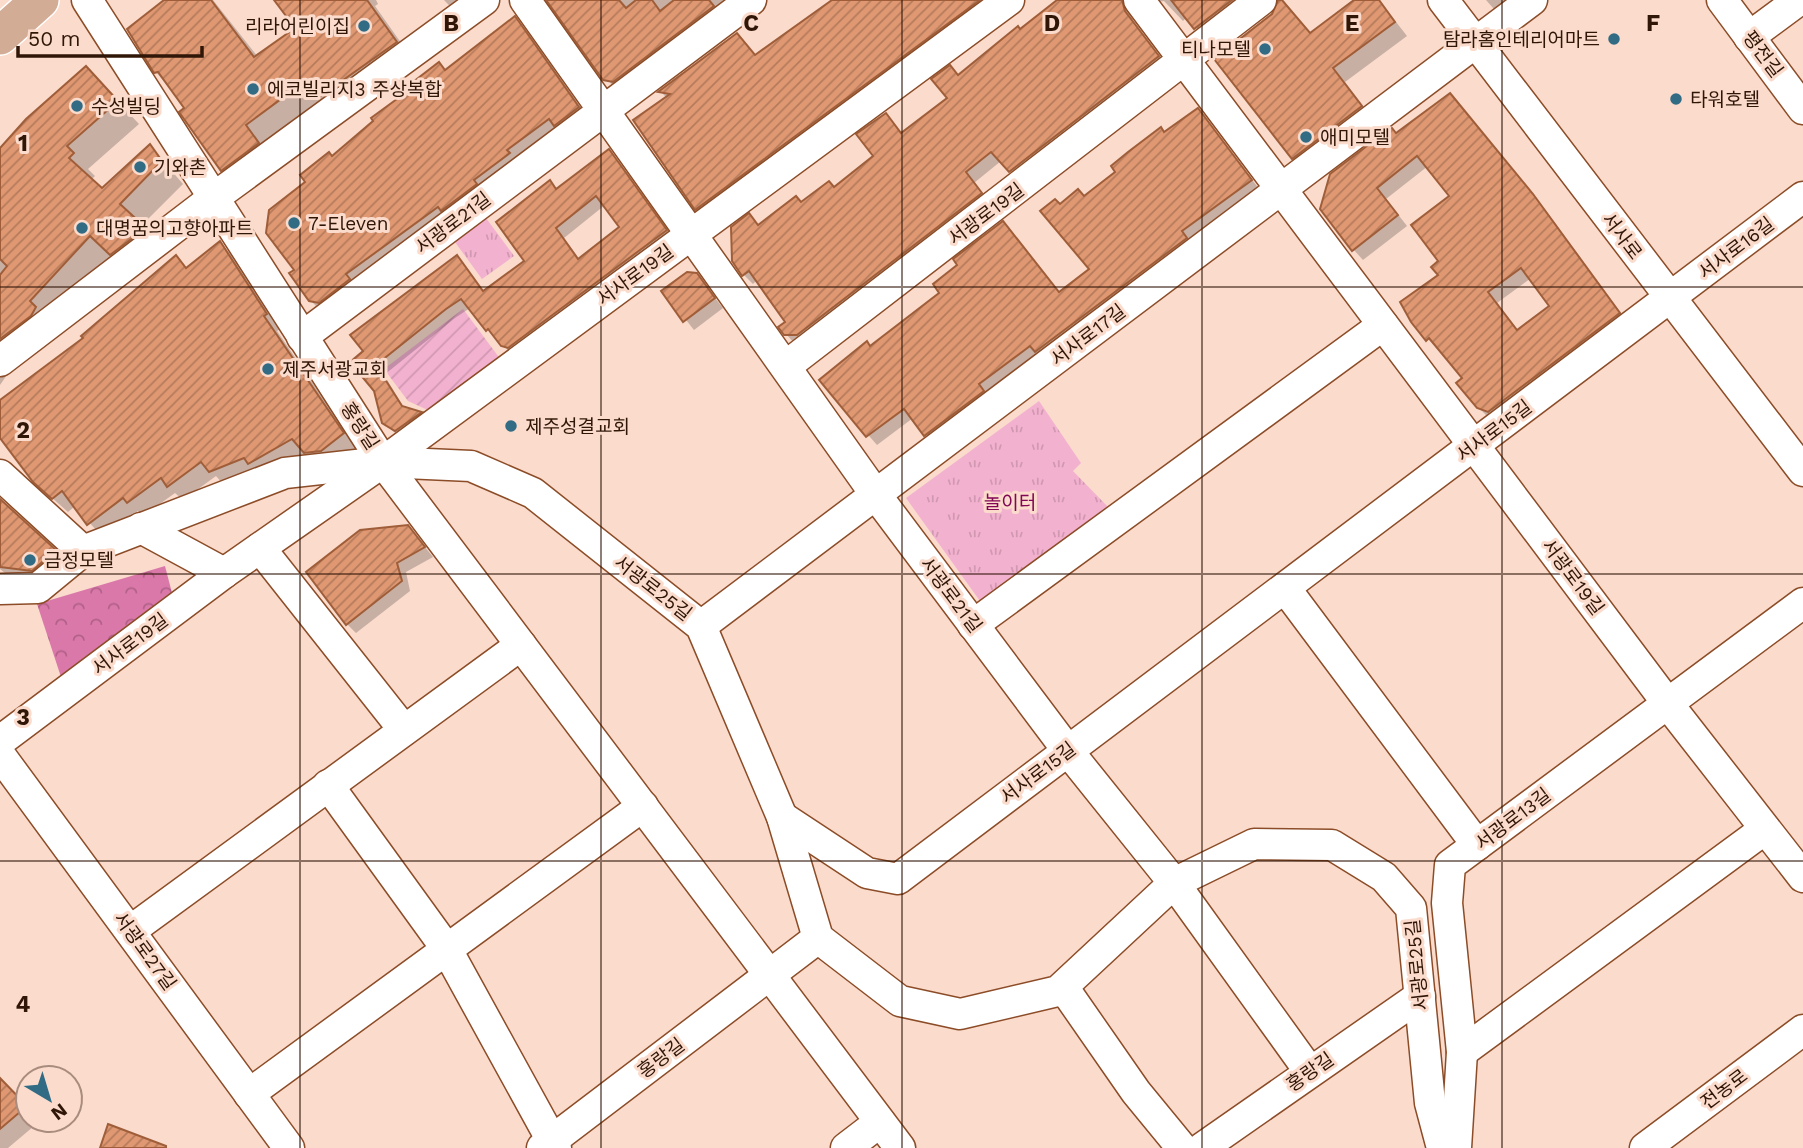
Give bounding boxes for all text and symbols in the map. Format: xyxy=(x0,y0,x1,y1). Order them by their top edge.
text: B xyxy=(443,10,459,37)
text: C xyxy=(743,10,759,37)
text: D xyxy=(1044,10,1060,37)
text: E xyxy=(1345,10,1359,37)
text: F xyxy=(1646,10,1660,37)
scale bar xyxy=(18,14,201,58)
place label: 리라어린이집 xyxy=(245,15,350,38)
marker: 리라어린이집 xyxy=(356,18,372,34)
text: 50 m xyxy=(28,26,80,51)
street label: 평전길 xyxy=(1738,26,1788,82)
place label: 탐라홈인테리어마트 xyxy=(1443,28,1600,51)
marker: 탐라홈인테리어마트 xyxy=(1606,31,1622,47)
place label: 티나모텔 xyxy=(1181,38,1251,61)
marker: 티나모텔 xyxy=(1257,41,1273,57)
place label: 에코빌리지3 주상복합 xyxy=(267,78,442,101)
marker: 에코빌리지3 주상복합 xyxy=(245,81,261,97)
place label: 타워호텔 xyxy=(1690,88,1760,111)
marker: 타워호텔 xyxy=(1668,91,1684,107)
place label: 수성빌딩 xyxy=(91,95,161,118)
marker: 수성빌딩 xyxy=(69,98,85,114)
place label: 애미모텔 xyxy=(1320,126,1390,149)
marker: 애미모텔 xyxy=(1298,129,1314,145)
text: 1 xyxy=(18,130,28,157)
place label: 기와촌 xyxy=(154,156,206,179)
marker: 기와촌 xyxy=(132,159,148,175)
street label: 서광로19길 xyxy=(944,178,1028,250)
street label: 서광로21길 xyxy=(411,187,495,259)
street label: 서사로 xyxy=(1597,208,1647,264)
place label: 7-Eleven xyxy=(308,212,389,235)
street label: 서사로16길 xyxy=(1694,212,1778,284)
marker: 7-Eleven xyxy=(286,215,302,231)
place label: 대명꿈의고향아파트 xyxy=(96,217,253,240)
marker: 대명꿈의고향아파트 xyxy=(74,220,90,236)
street label: 서사로19길 xyxy=(592,240,678,310)
street label: 서사로17길 xyxy=(1046,299,1130,371)
place label: 제주서광교회 xyxy=(282,358,387,381)
marker: 제주서광교회 xyxy=(260,361,276,377)
street label: 서사로15길 xyxy=(1452,395,1536,467)
street label: 홍랑길 xyxy=(336,398,384,454)
place label: 제주성결교회 xyxy=(525,415,630,438)
text: 2 xyxy=(16,417,30,444)
marker: 제주성결교회 xyxy=(503,418,519,434)
park label: 놀이터 xyxy=(984,491,1036,514)
street label: 서광로19길 xyxy=(1537,535,1609,619)
place label: 금정모텔 xyxy=(44,549,114,572)
street label: 서광로25길 xyxy=(610,551,696,625)
marker: 금정모텔 xyxy=(22,552,38,568)
street label: 서광로21길 xyxy=(915,553,987,637)
street label: 서사로19길 xyxy=(88,608,172,680)
text: 3 xyxy=(16,704,30,731)
street label: 서사로15길 xyxy=(996,737,1080,809)
street label: 서광로13길 xyxy=(1471,783,1555,855)
street label: 서광로27길 xyxy=(109,907,181,995)
street label: 서광로25길 xyxy=(1401,918,1433,1012)
text: 4 xyxy=(16,991,31,1018)
street label: 홍랑길 xyxy=(633,1033,689,1083)
street label: 홍랑길 xyxy=(1282,1048,1338,1096)
north arrow xyxy=(14,1064,84,1134)
street label: 전농로 xyxy=(1696,1064,1752,1114)
text: N xyxy=(47,1099,72,1125)

